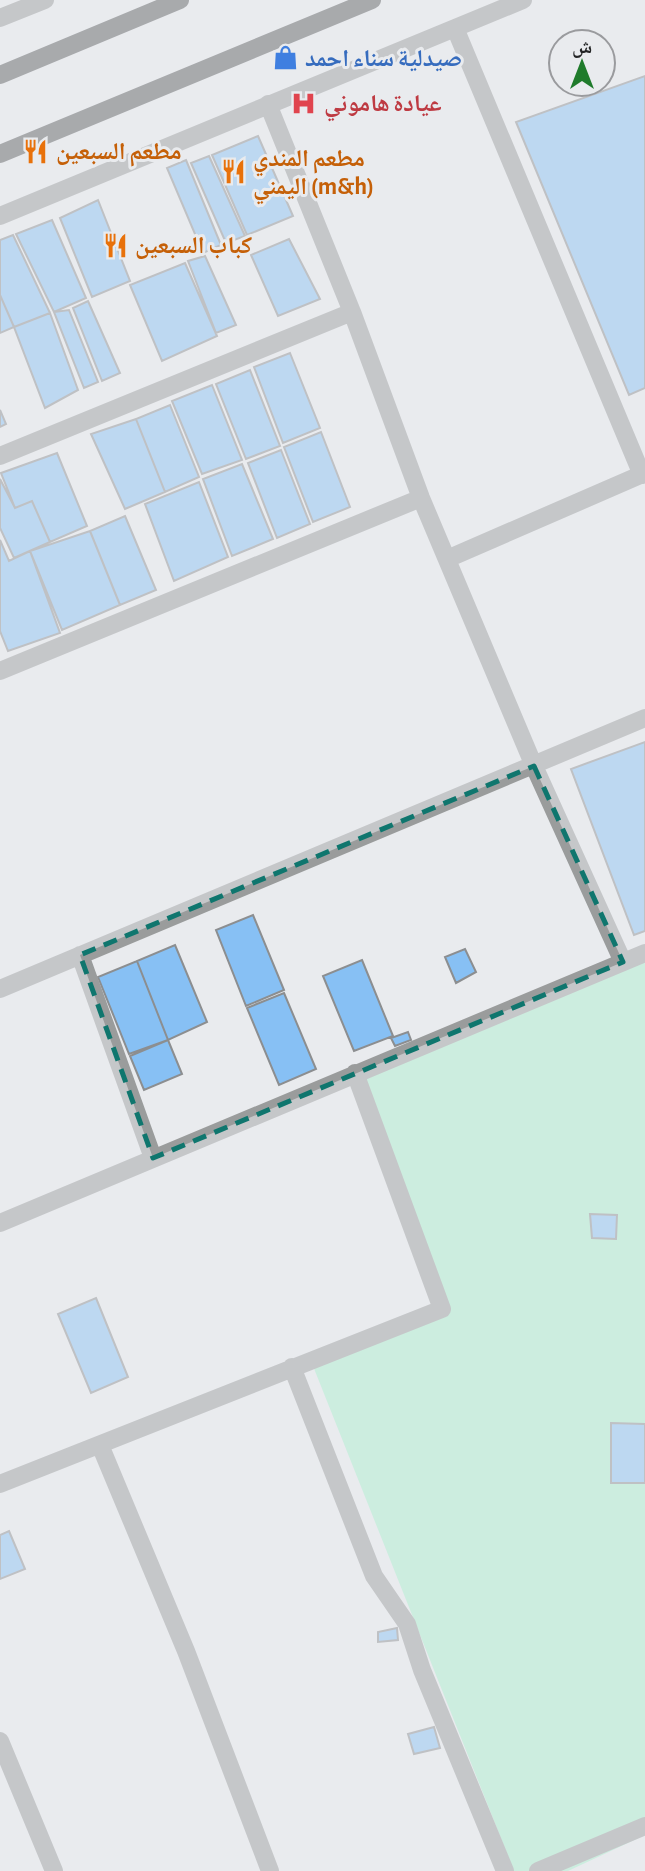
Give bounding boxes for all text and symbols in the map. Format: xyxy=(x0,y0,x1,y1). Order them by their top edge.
north arrow xyxy=(547,28,617,98)
text: ش xyxy=(572,38,592,58)
shop icon: صيدلية سناء احمد xyxy=(271,44,299,72)
place label: صيدلية سناء احمد xyxy=(305,47,462,72)
hospital icon: عيادة هاموني xyxy=(290,89,318,117)
place label: عيادة هاموني xyxy=(324,92,442,122)
restaurant icon: مطعم السبعين xyxy=(22,137,50,165)
place label: مطعم السبعين xyxy=(56,140,182,167)
place label: مطعم المندي اليمني (m&h) xyxy=(253,147,374,205)
restaurant icon: مطعم المندي اليمني (m&h) xyxy=(219,158,247,186)
restaurant icon: كباب السبعين xyxy=(101,231,129,259)
place label: كباب السبعين xyxy=(135,234,252,259)

